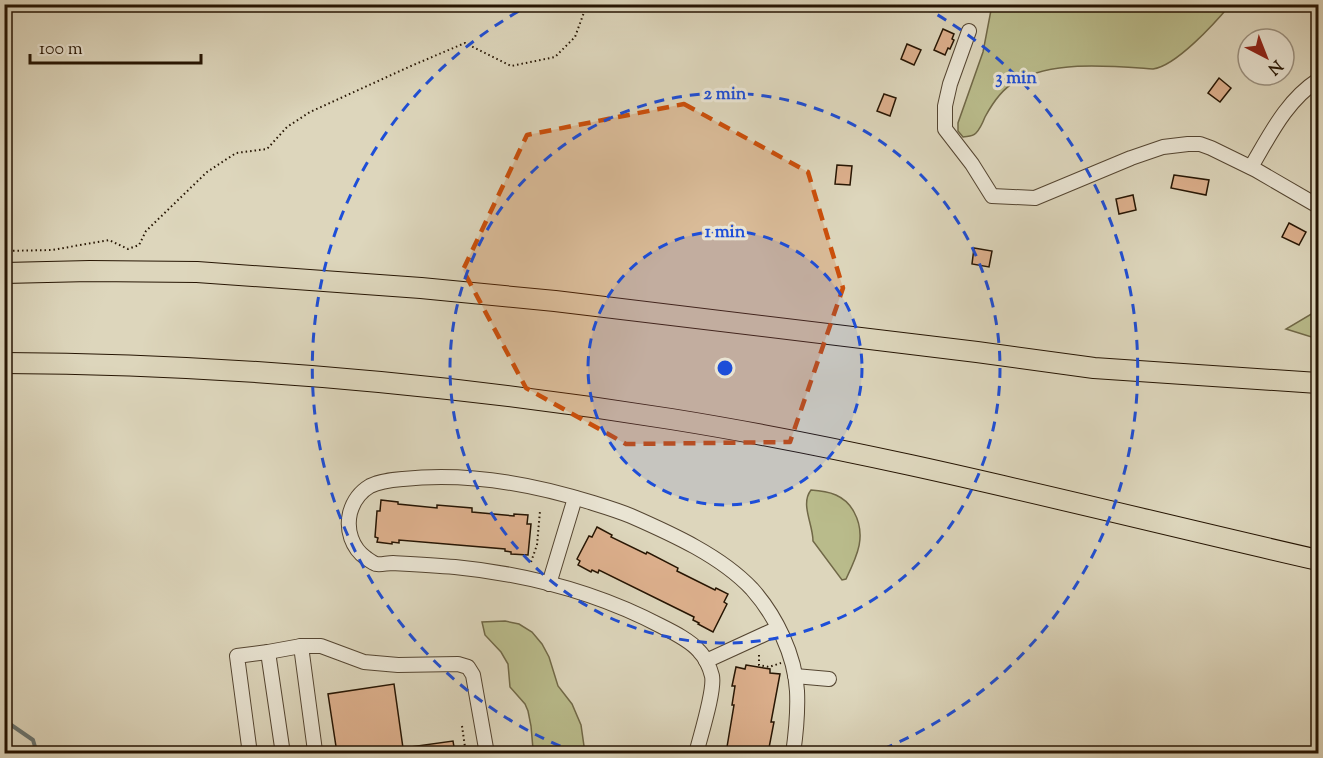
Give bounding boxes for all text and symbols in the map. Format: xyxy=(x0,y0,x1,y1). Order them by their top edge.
scale bar xyxy=(30,27,201,65)
north arrow xyxy=(1236,27,1296,87)
text: 100 m xyxy=(39,37,83,63)
text: N xyxy=(1262,53,1287,79)
text: 3 min xyxy=(995,66,1037,92)
text: 2 min xyxy=(704,82,747,108)
text: 1 min xyxy=(705,220,746,246)
centre of rings xyxy=(715,358,735,378)

